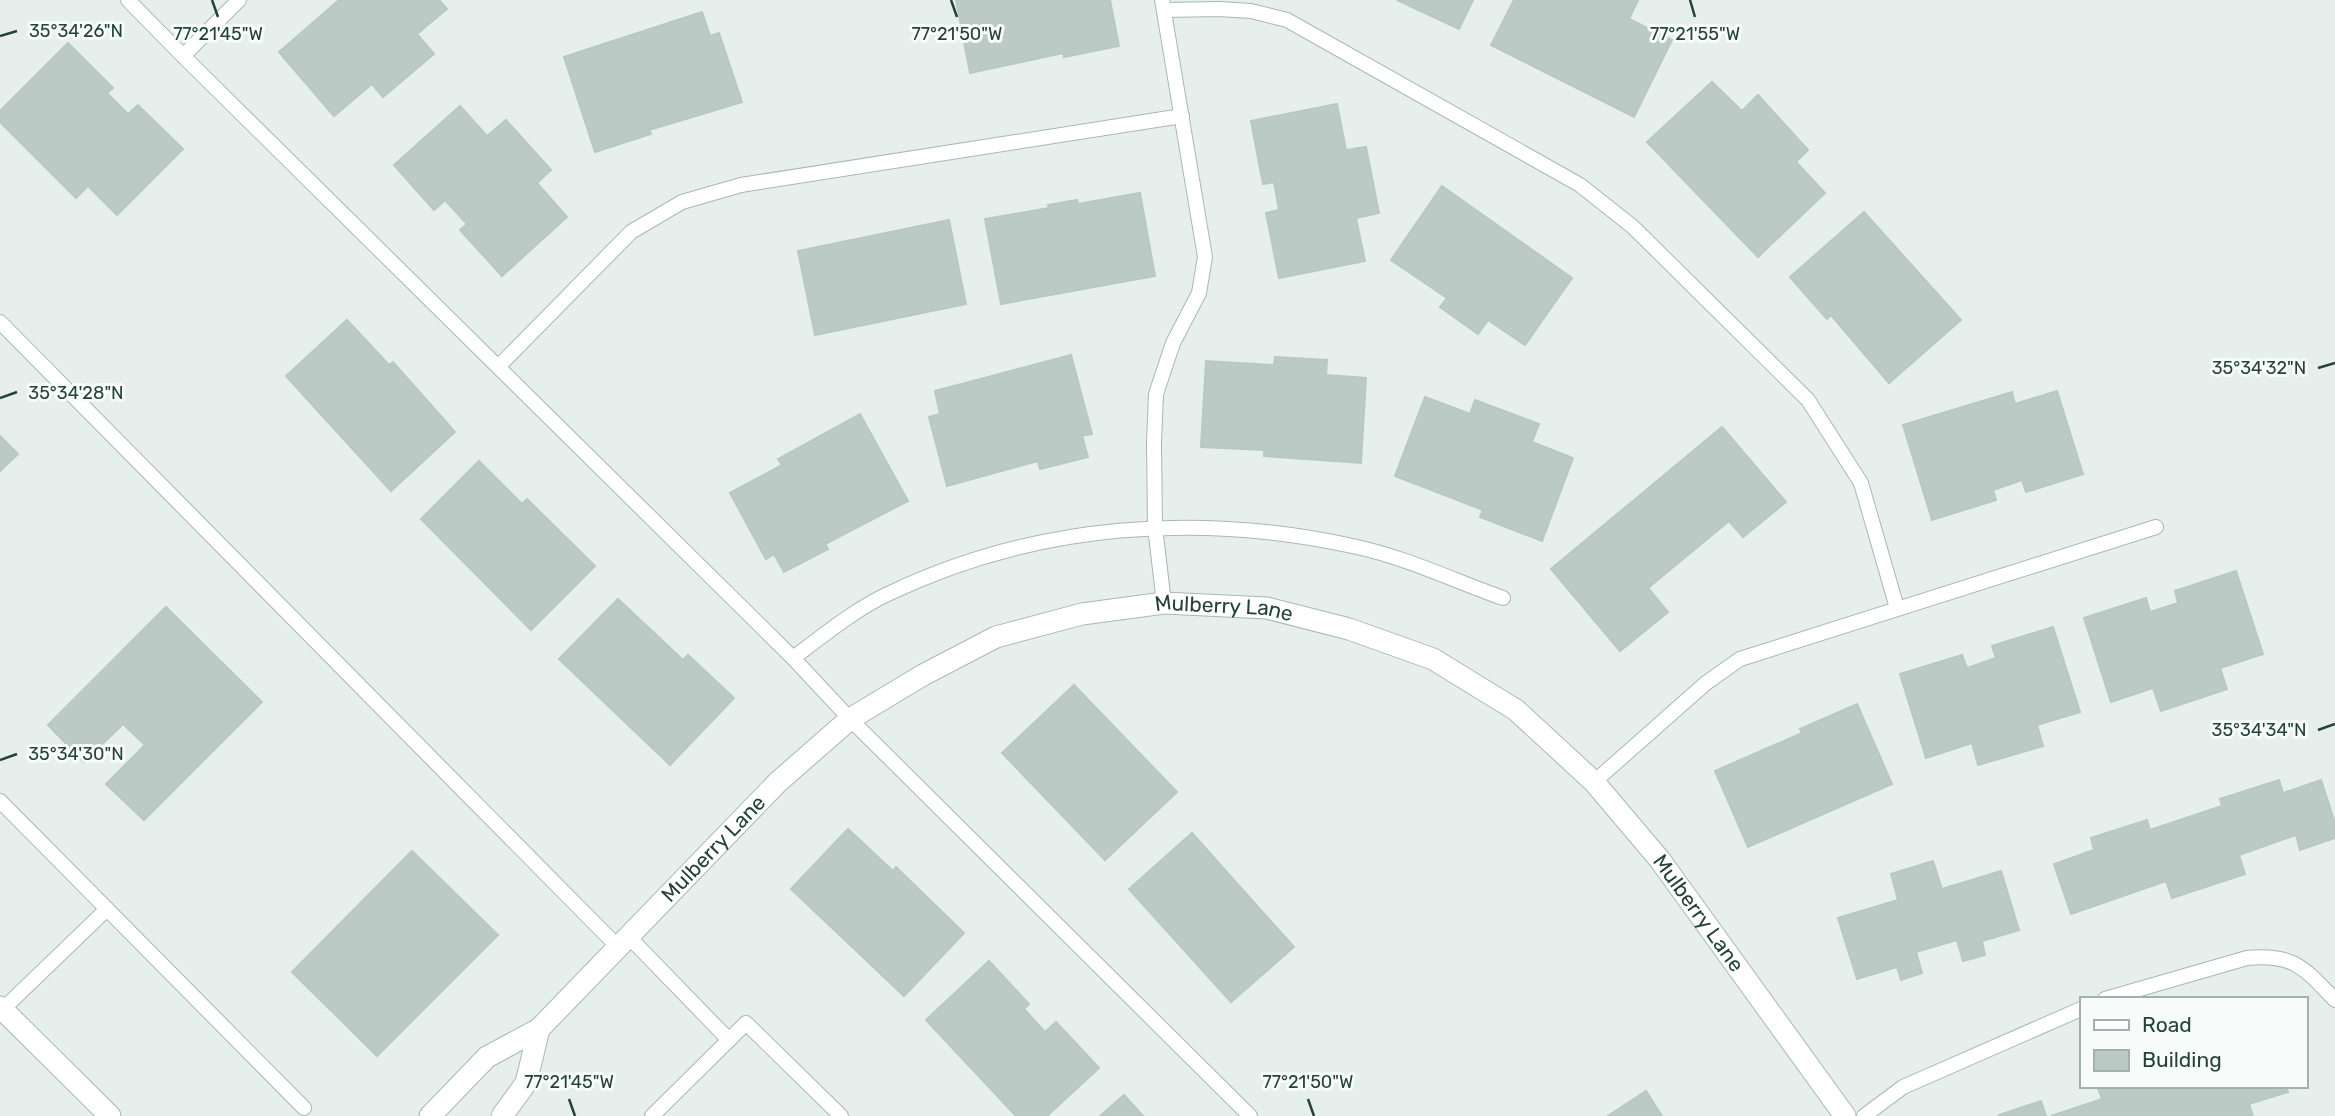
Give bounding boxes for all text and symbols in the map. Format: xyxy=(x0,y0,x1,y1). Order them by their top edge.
text: 35°34'26"N xyxy=(29,20,123,42)
text: 77°21'45"W xyxy=(173,23,263,45)
text: 77°21'50"W xyxy=(912,23,1002,45)
text: 77°21'55"W xyxy=(1650,23,1740,45)
text: 35°34'32"N xyxy=(2212,357,2306,379)
text: 35°34'28"N xyxy=(28,382,124,404)
street label: Mulberry Lane xyxy=(1153,589,1296,626)
text: 35°34'34"N xyxy=(2212,719,2306,741)
text: 35°34'30"N xyxy=(28,743,124,765)
street label: Mulberry Lane xyxy=(656,790,770,907)
street label: Mulberry Lane xyxy=(1648,849,1750,976)
legend xyxy=(2080,997,2307,1088)
text: Road xyxy=(2142,1012,2192,1037)
text: Building xyxy=(2142,1047,2222,1072)
text: 77°21'45"W xyxy=(524,1071,614,1093)
text: 77°21'50"W xyxy=(1263,1071,1353,1093)

